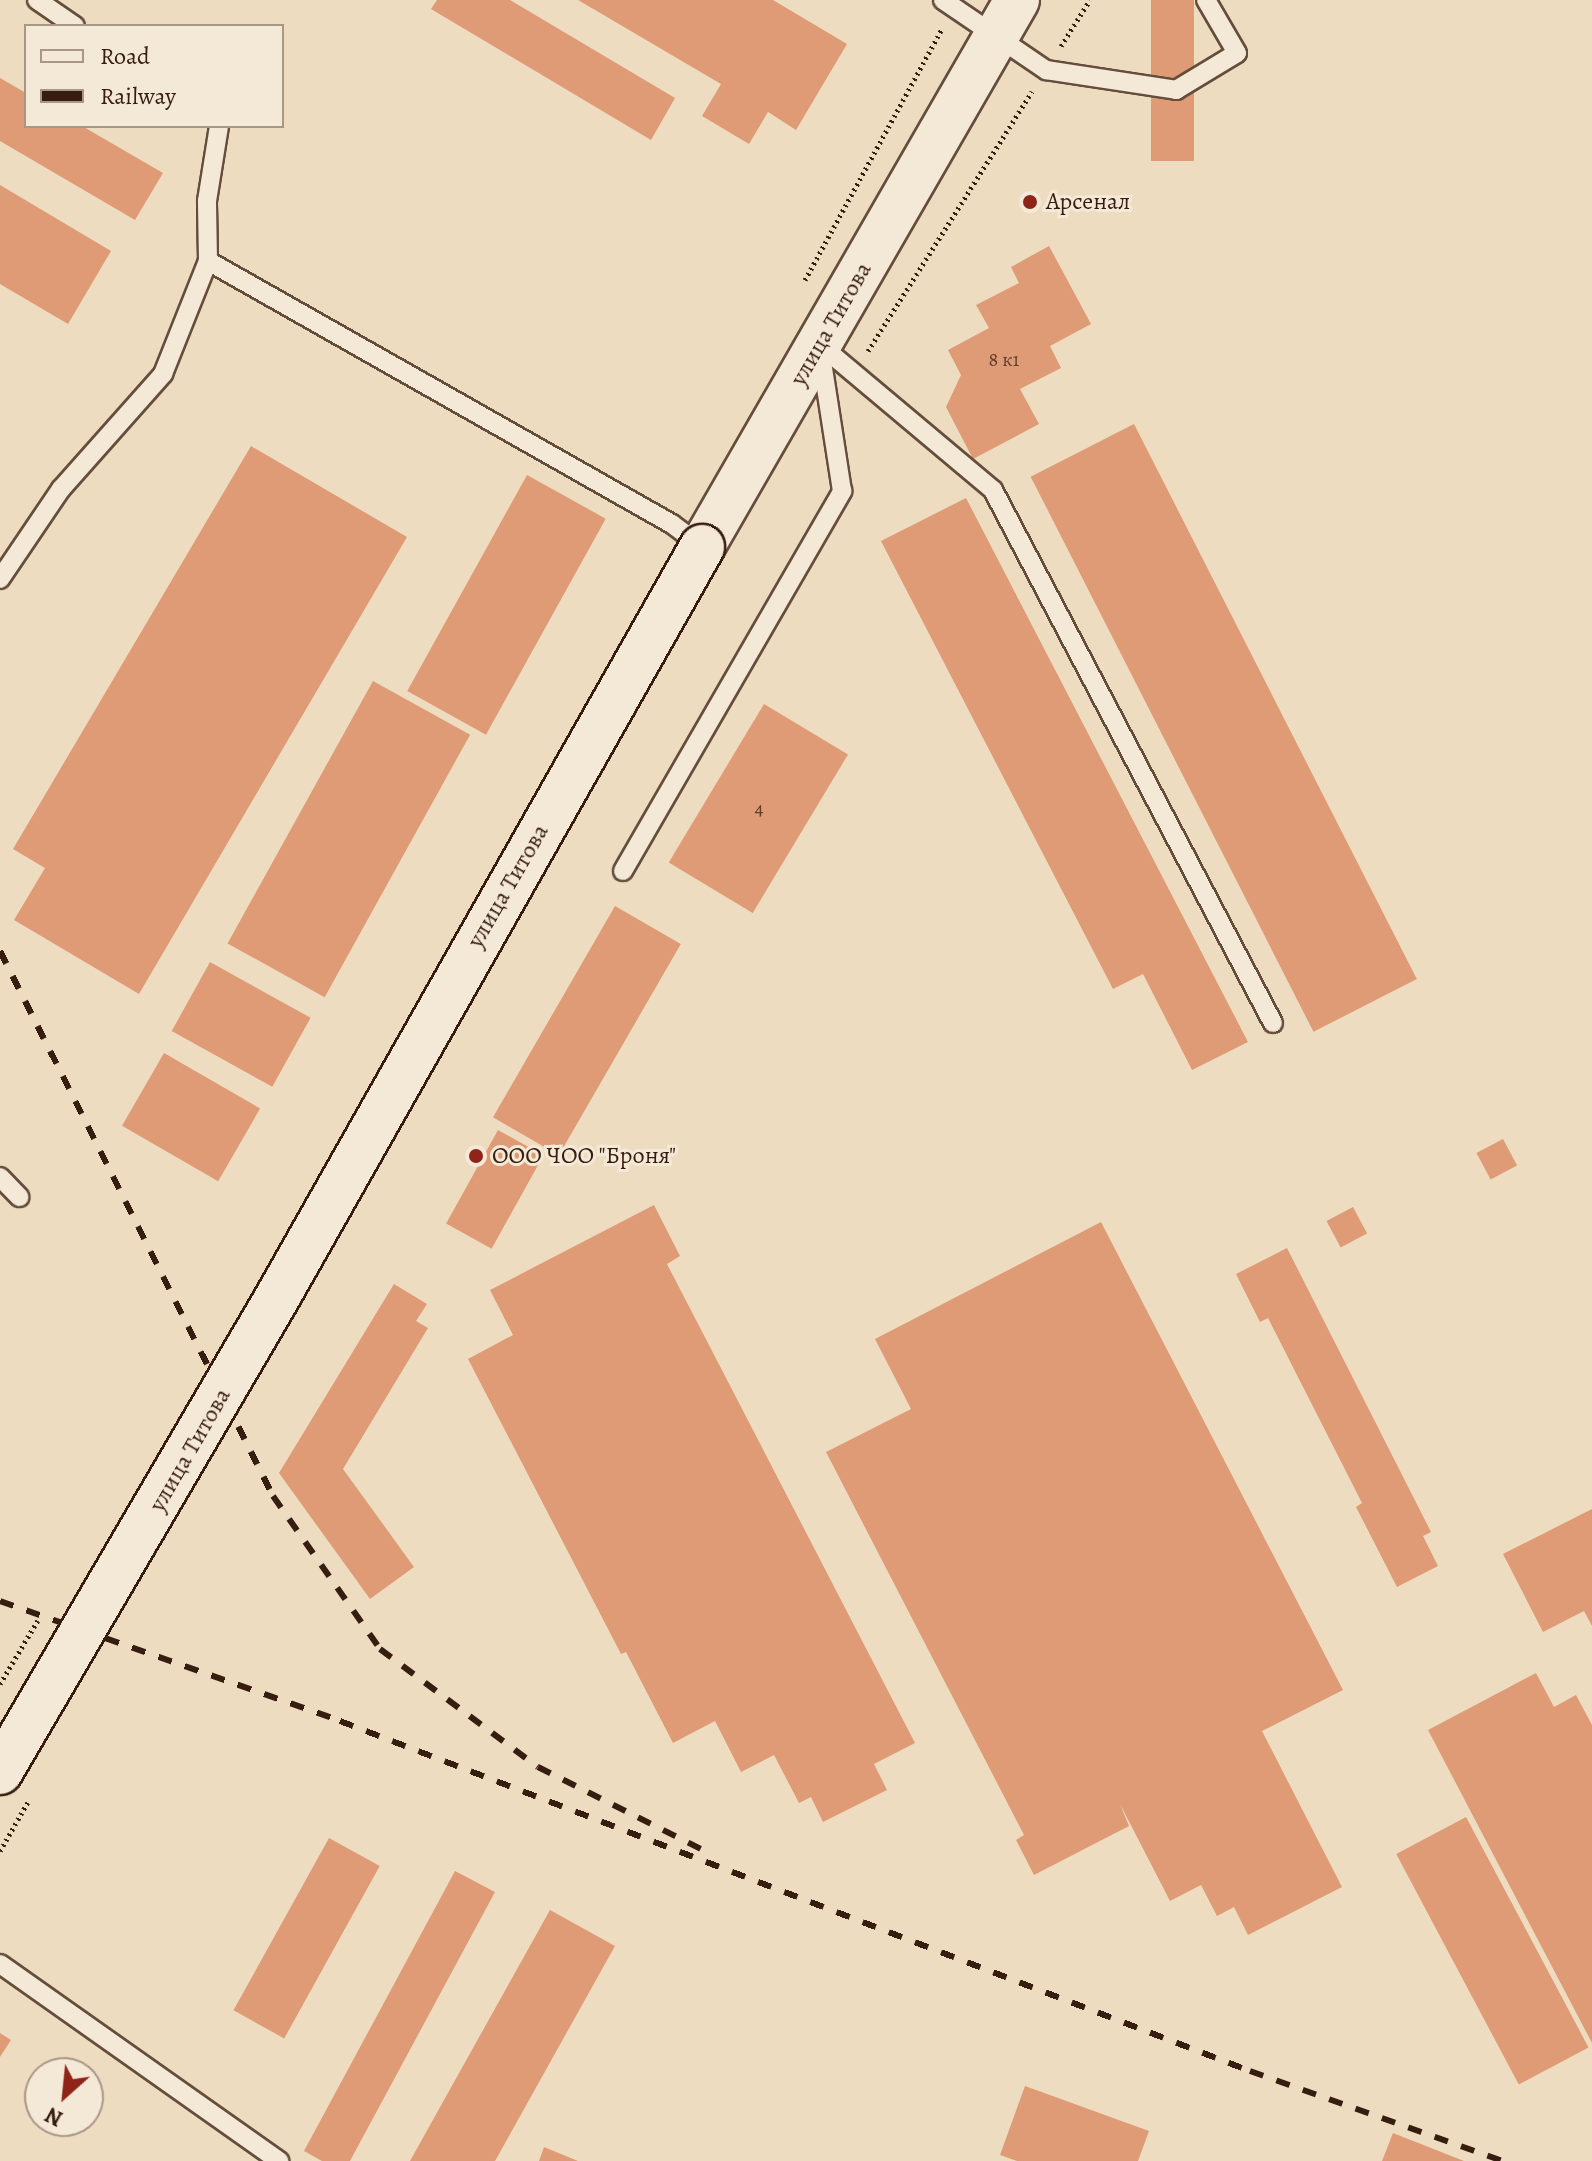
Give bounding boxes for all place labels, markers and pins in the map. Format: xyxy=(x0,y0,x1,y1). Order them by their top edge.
place label: Арсенал xyxy=(1046,188,1130,216)
marker: Арсенал xyxy=(1021,193,1039,211)
place label: ООО ЧОО "Броня" xyxy=(492,1142,677,1170)
marker: ООО ЧОО "Броня" xyxy=(467,1147,485,1165)

